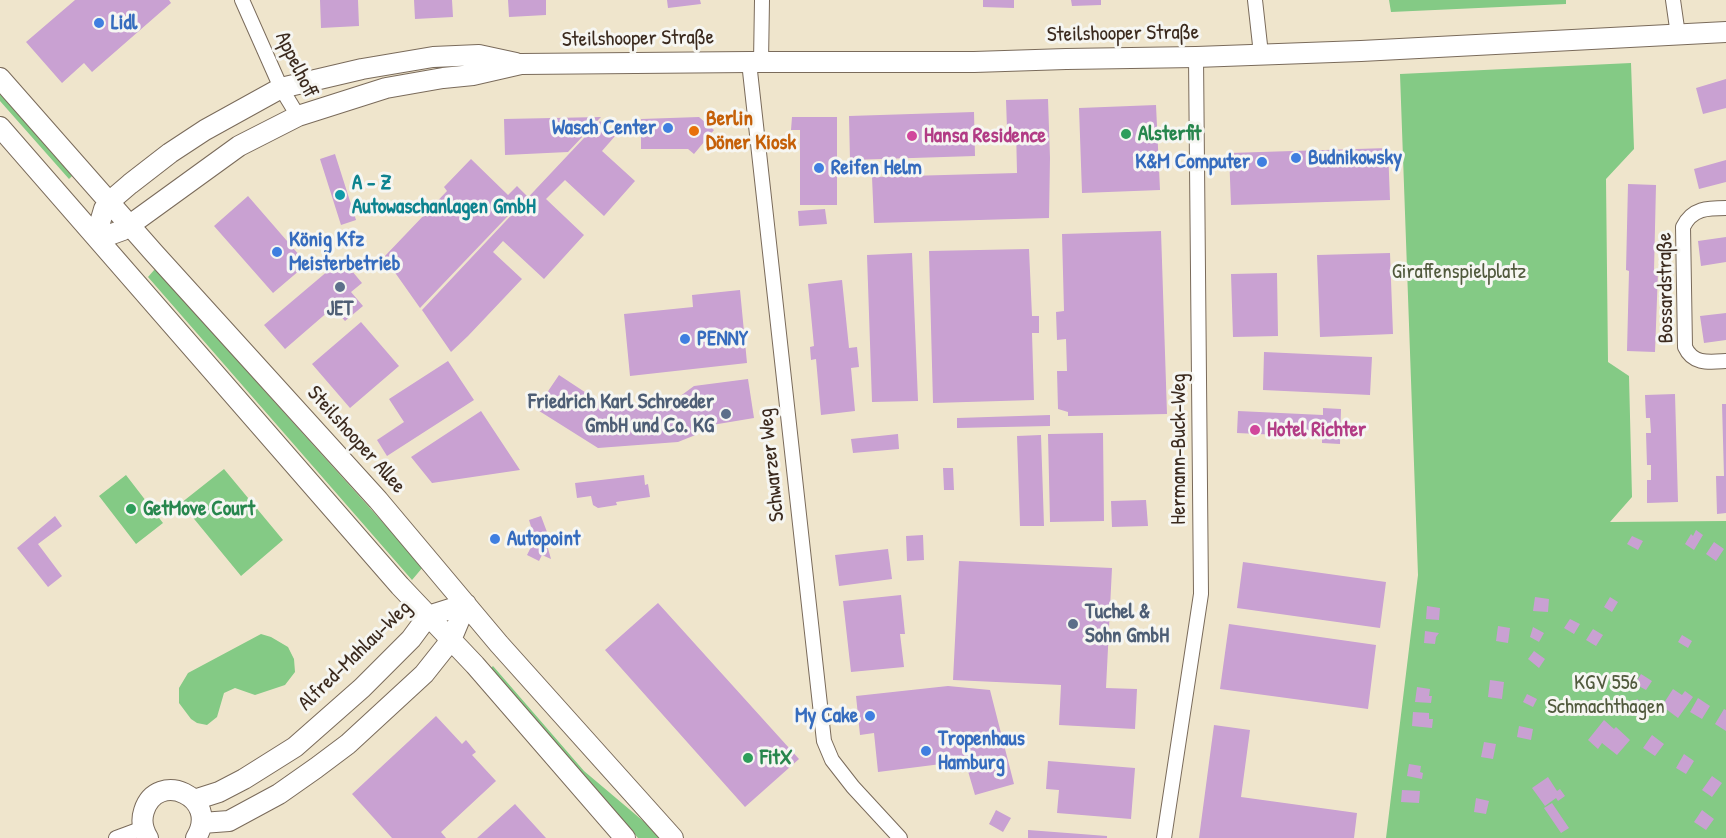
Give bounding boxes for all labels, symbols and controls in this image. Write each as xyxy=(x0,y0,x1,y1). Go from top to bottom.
place label: Lidl xyxy=(111,10,137,36)
marker: Lidl xyxy=(92,16,106,30)
street label: Steilshooper Straße xyxy=(1047,20,1199,48)
street label: Steilshooper Straße xyxy=(562,25,714,53)
street label: Appelhoff xyxy=(269,28,323,102)
place label: Berlin Döner Kiosk xyxy=(706,106,796,156)
place label: Wasch Center xyxy=(552,115,656,141)
marker: Wasch Center xyxy=(661,121,675,135)
place label: Alsterfit xyxy=(1138,121,1201,147)
place label: Hansa Residence xyxy=(924,123,1046,149)
marker: Berlin Döner Kiosk xyxy=(687,124,701,138)
marker: Alsterfit xyxy=(1119,127,1133,141)
marker: Hansa Residence xyxy=(905,129,919,143)
place label: Budnikowsky xyxy=(1308,145,1402,171)
place label: K&M Computer xyxy=(1135,149,1250,175)
marker: Budnikowsky xyxy=(1289,151,1303,165)
place label: Reifen Helm xyxy=(831,155,922,181)
marker: K&M Computer xyxy=(1255,155,1269,169)
marker: Reifen Helm xyxy=(812,161,826,175)
place label: A - Z Autowaschanlagen GmbH xyxy=(352,170,536,220)
marker: A - Z Autowaschanlagen GmbH xyxy=(333,188,347,202)
place label: König Kfz Meisterbetrieb xyxy=(289,227,400,277)
street label: Bossardstraße xyxy=(1652,232,1680,344)
marker: König Kfz Meisterbetrieb xyxy=(270,245,284,259)
park label: Giraffenspielplatz xyxy=(1392,259,1526,285)
marker: JET xyxy=(333,280,347,294)
place label: JET xyxy=(327,296,353,322)
place label: PENNY xyxy=(697,326,748,352)
marker: PENNY xyxy=(678,332,692,346)
street label: Hermann-Buck-Weg xyxy=(1166,373,1192,525)
street label: Steilshooper Allee xyxy=(301,381,411,499)
place label: Friedrich Karl Schroeder GmbH und Co. KG xyxy=(528,389,714,439)
marker: Friedrich Karl Schroeder GmbH und Co. KG xyxy=(719,407,733,421)
street label: Schwarzer Weg xyxy=(754,407,790,523)
place label: Hotel Richter xyxy=(1267,417,1366,443)
marker: Hotel Richter xyxy=(1248,423,1262,437)
place label: GetMove Court xyxy=(143,496,255,522)
marker: GetMove Court xyxy=(124,502,138,516)
place label: Autopoint xyxy=(507,526,580,552)
marker: Autopoint xyxy=(488,532,502,546)
street label: Alfred-Mahlau-Weg xyxy=(293,596,417,716)
place label: Tuchel & Sohn GmbH xyxy=(1085,599,1169,649)
marker: Tuchel & Sohn GmbH xyxy=(1066,617,1080,631)
park label: KGV 556 Schmachthagen xyxy=(1547,670,1665,720)
place label: My Cake xyxy=(795,703,858,729)
marker: My Cake xyxy=(863,709,877,723)
place label: Tropenhaus Hamburg xyxy=(938,726,1025,776)
marker: Tropenhaus Hamburg xyxy=(919,744,933,758)
place label: FitX xyxy=(760,745,792,771)
marker: FitX xyxy=(741,751,755,765)

